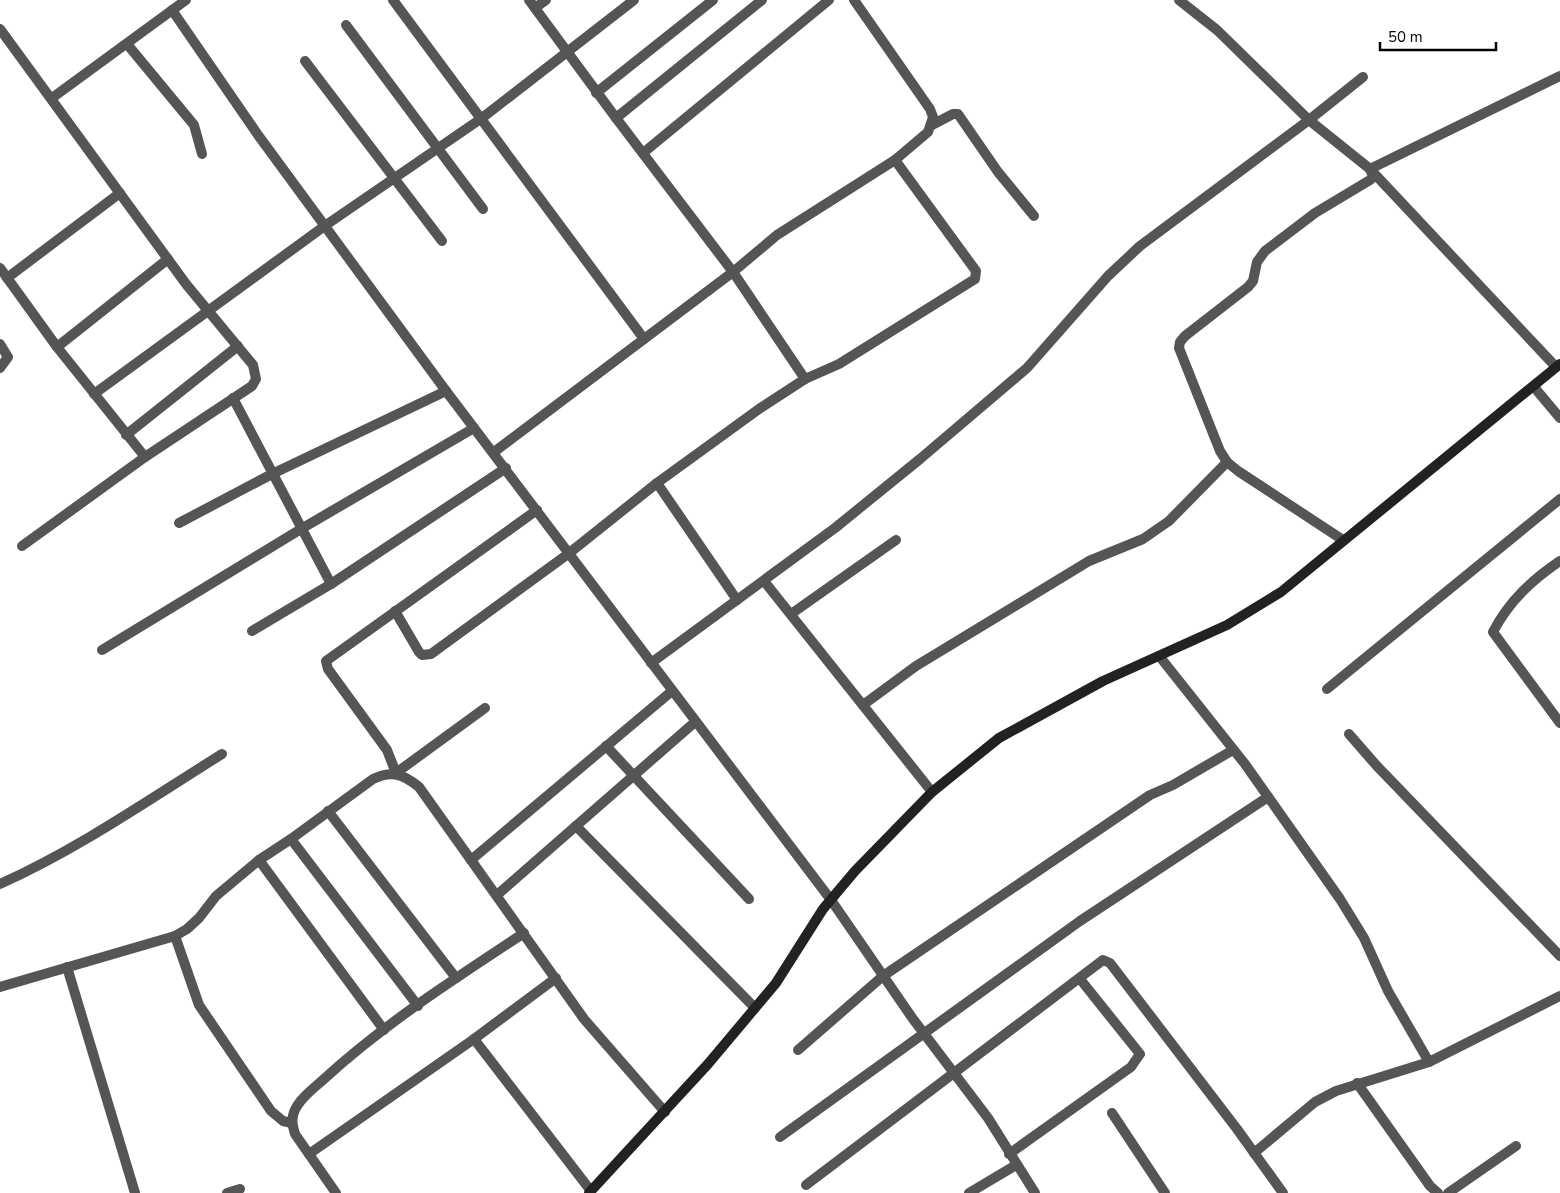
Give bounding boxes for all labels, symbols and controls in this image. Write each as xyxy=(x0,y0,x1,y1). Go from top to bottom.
scale bar xyxy=(1380,20,1496,52)
text: 50 m xyxy=(1388,27,1423,47)

